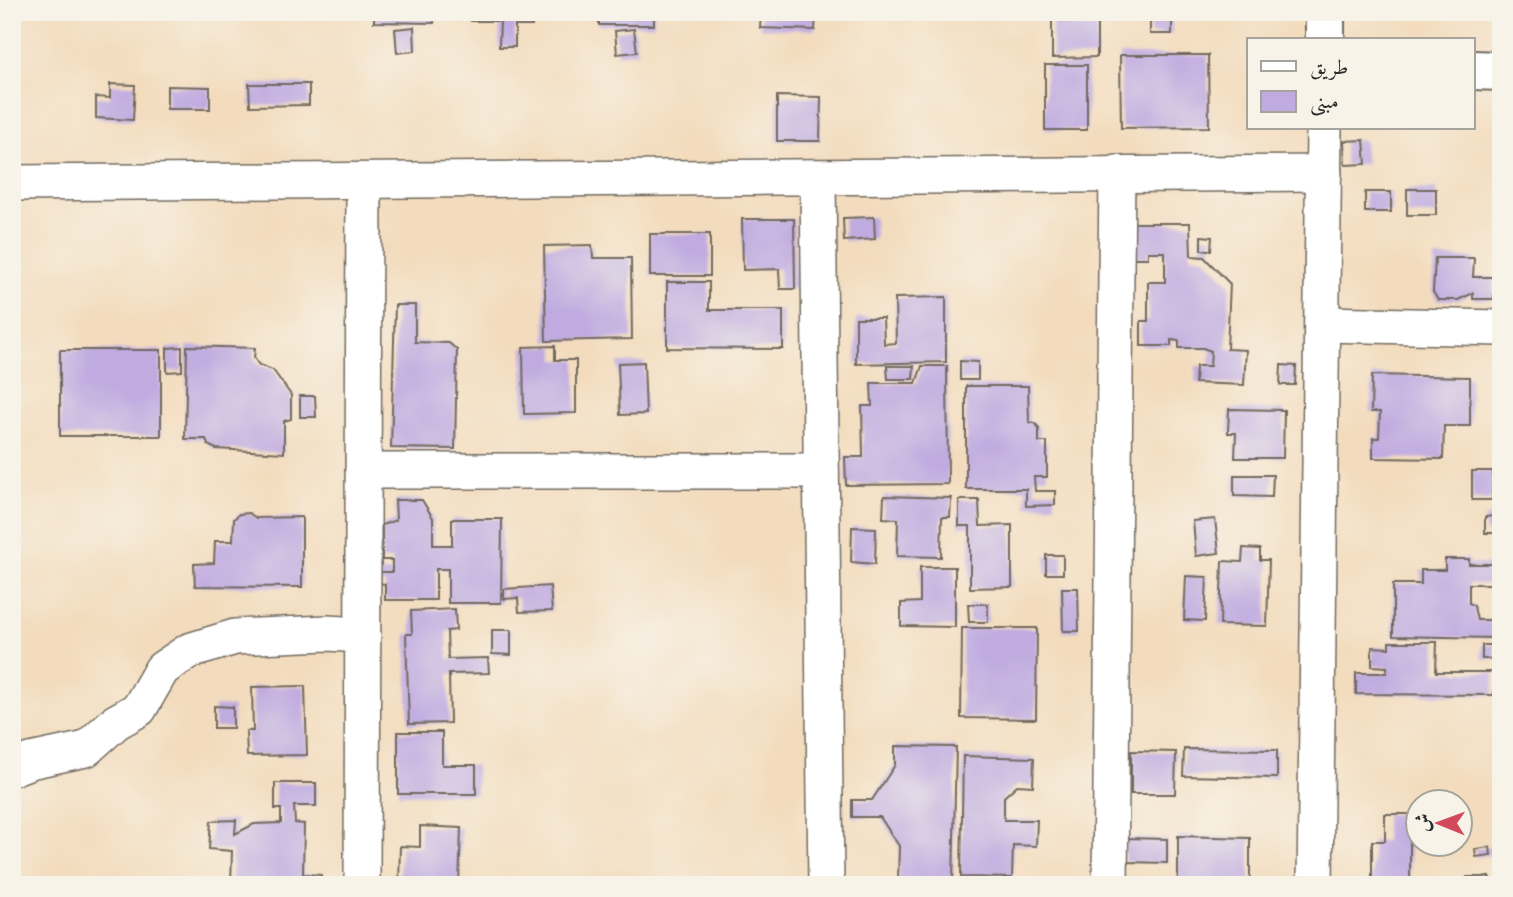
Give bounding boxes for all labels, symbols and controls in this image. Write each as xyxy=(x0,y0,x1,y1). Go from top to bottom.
legend xyxy=(1247,38,1474,130)
text: طريق xyxy=(1310,53,1348,81)
text: مبنى xyxy=(1310,87,1339,116)
north arrow xyxy=(1404,788,1474,858)
text: ش xyxy=(1410,813,1436,832)

